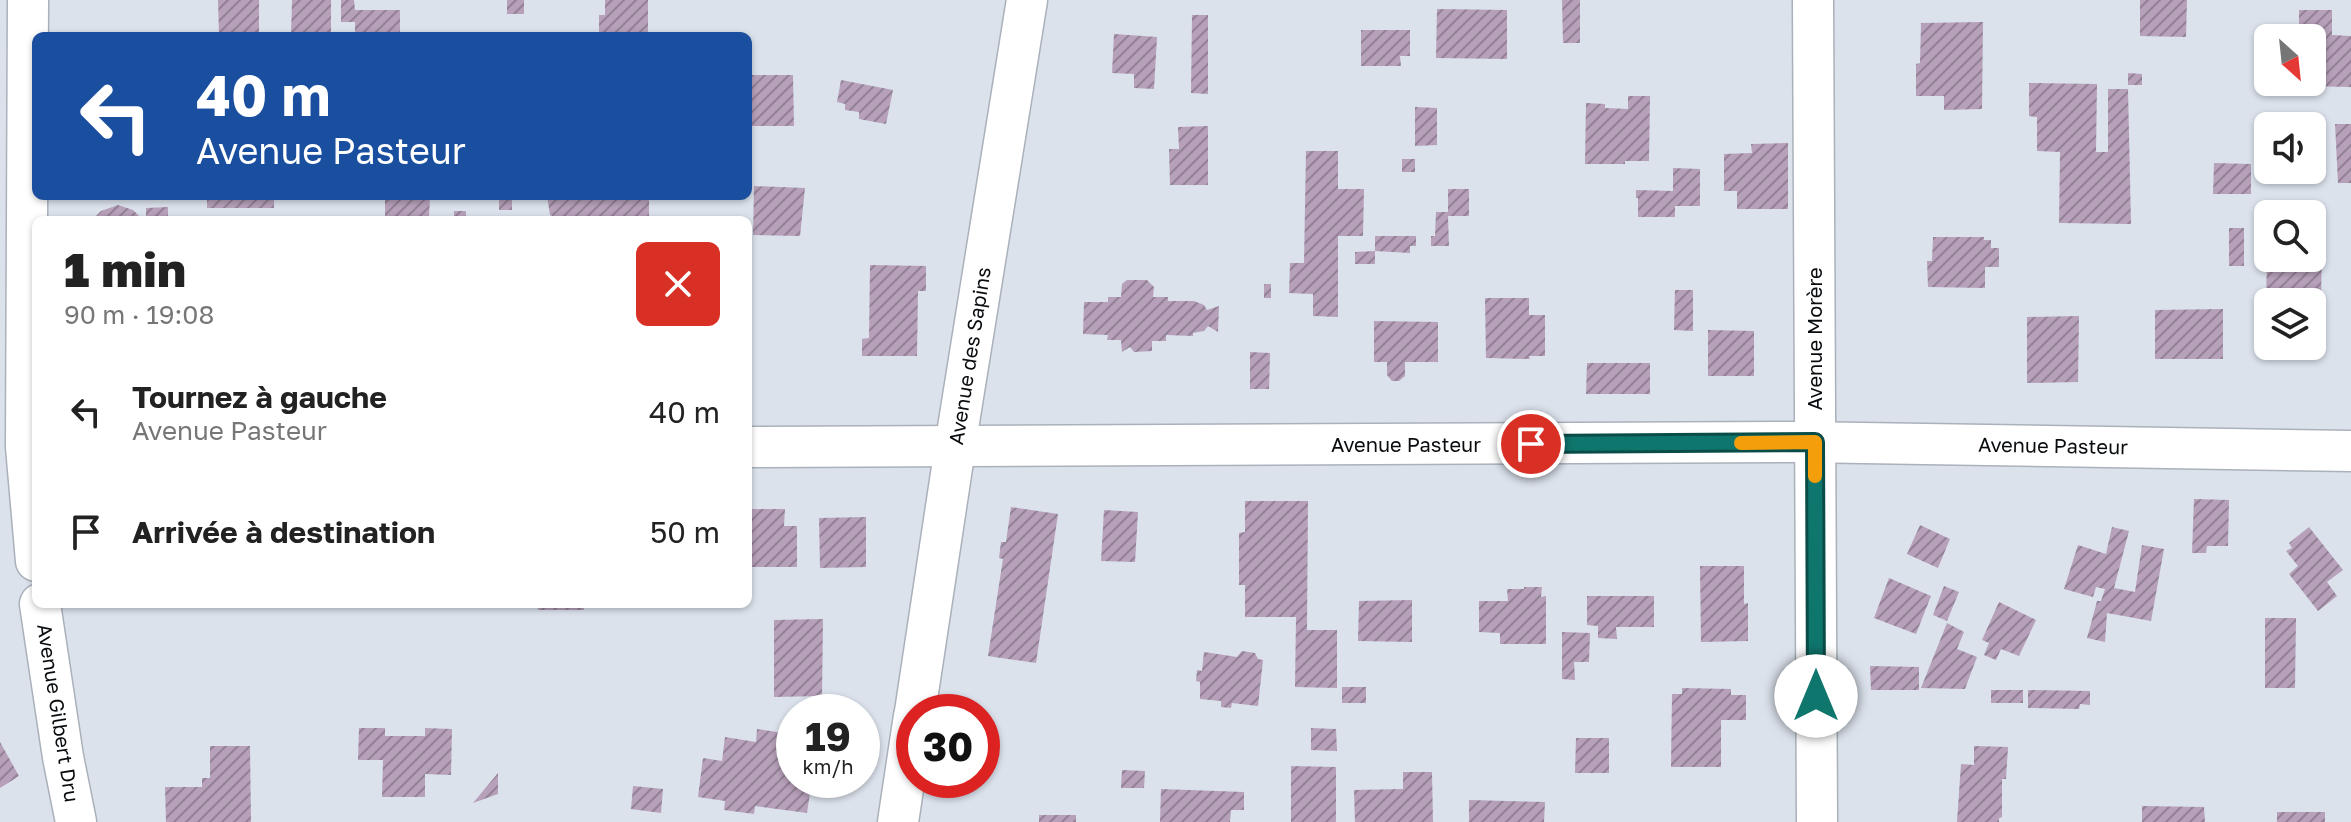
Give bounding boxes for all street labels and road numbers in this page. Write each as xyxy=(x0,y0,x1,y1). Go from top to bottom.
street label: Avenue des Sapins xyxy=(943,265,995,446)
street label: Avenue Morère xyxy=(1802,267,1826,411)
street label: Avenue Pasteur xyxy=(1331,432,1481,456)
street label: Avenue Pasteur xyxy=(1978,432,2128,458)
street label: Avenue Gilbert Dru xyxy=(33,622,85,804)

